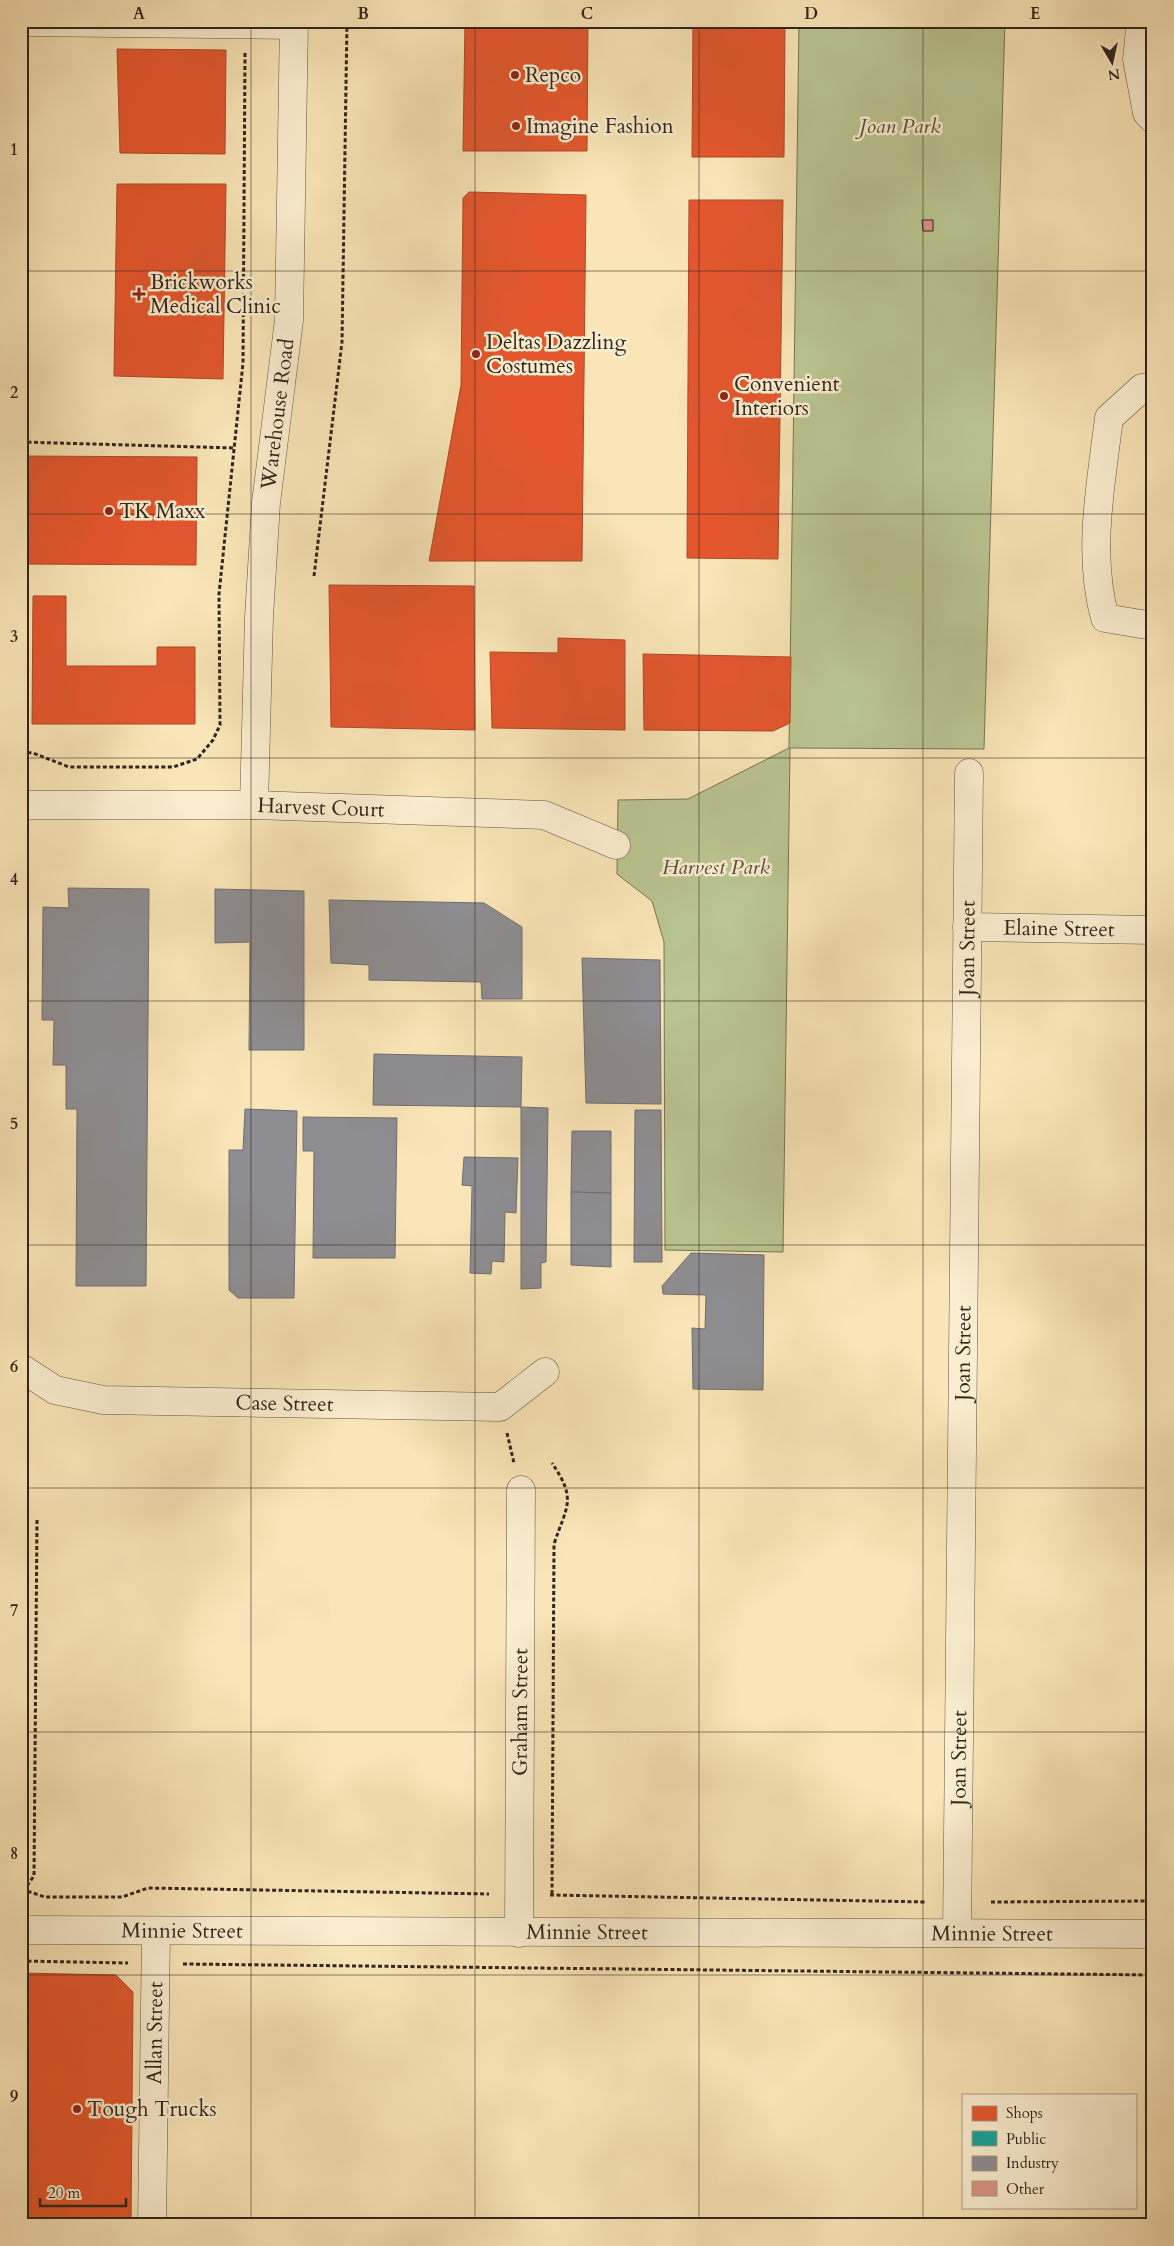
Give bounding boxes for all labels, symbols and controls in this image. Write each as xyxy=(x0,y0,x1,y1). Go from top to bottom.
text: A xyxy=(133,3,145,25)
text: B xyxy=(357,3,369,25)
text: C xyxy=(581,3,593,25)
text: D xyxy=(804,3,818,25)
text: E xyxy=(1030,3,1040,25)
north arrow xyxy=(1086,38,1136,88)
place label: Repco xyxy=(525,61,581,90)
text: N xyxy=(1106,64,1121,85)
marker: Repco xyxy=(509,69,521,81)
place label: Imagine Fashion xyxy=(526,112,674,141)
park label: Joan Park xyxy=(854,112,941,141)
marker: Imagine Fashion xyxy=(510,120,522,132)
text: 1 xyxy=(10,139,18,161)
place label: Brickworks Medical Clinic xyxy=(150,268,281,321)
marker: Brickworks Medical Clinic xyxy=(132,287,146,301)
place label: Deltas Dazzling Costumes xyxy=(486,328,626,381)
street label: Warehouse Road xyxy=(253,337,301,492)
marker: Deltas Dazzling Costumes xyxy=(470,348,482,360)
place label: Convenient Interiors xyxy=(734,370,840,423)
text: 2 xyxy=(10,382,18,404)
marker: Convenient Interiors xyxy=(718,390,730,402)
place label: TK Maxx xyxy=(119,497,206,526)
marker: TK Maxx xyxy=(103,505,115,517)
text: 3 xyxy=(10,626,18,648)
street label: Harvest Court xyxy=(257,791,385,824)
park label: Harvest Park xyxy=(662,853,771,882)
text: 4 xyxy=(10,869,18,891)
street label: Joan Street xyxy=(952,900,982,999)
street label: Elaine Street xyxy=(1003,913,1115,944)
text: 5 xyxy=(10,1113,18,1135)
street label: Joan Street xyxy=(948,1305,978,1404)
text: 6 xyxy=(10,1356,18,1378)
street label: Case Street xyxy=(235,1388,334,1419)
text: 7 xyxy=(10,1600,18,1622)
street label: Graham Street xyxy=(505,1648,535,1776)
street label: Joan Street xyxy=(944,1710,974,1809)
text: 8 xyxy=(10,1843,18,1865)
street label: Minnie Street xyxy=(121,1916,243,1945)
street label: Minnie Street xyxy=(526,1917,648,1947)
street label: Minnie Street xyxy=(931,1919,1053,1948)
street label: Allan Street xyxy=(139,1981,170,2085)
text: 9 xyxy=(10,2086,18,2108)
legend xyxy=(962,2094,1136,2208)
place label: Tough Trucks xyxy=(87,2095,217,2124)
marker: Tough Trucks xyxy=(71,2103,83,2115)
text: Shops xyxy=(1006,2103,1043,2123)
text: Public xyxy=(1006,2129,1046,2149)
text: Industry xyxy=(1006,2153,1059,2173)
scale bar xyxy=(40,2176,126,2208)
text: Other xyxy=(1006,2179,1045,2199)
text: 20 m xyxy=(48,2183,80,2203)

